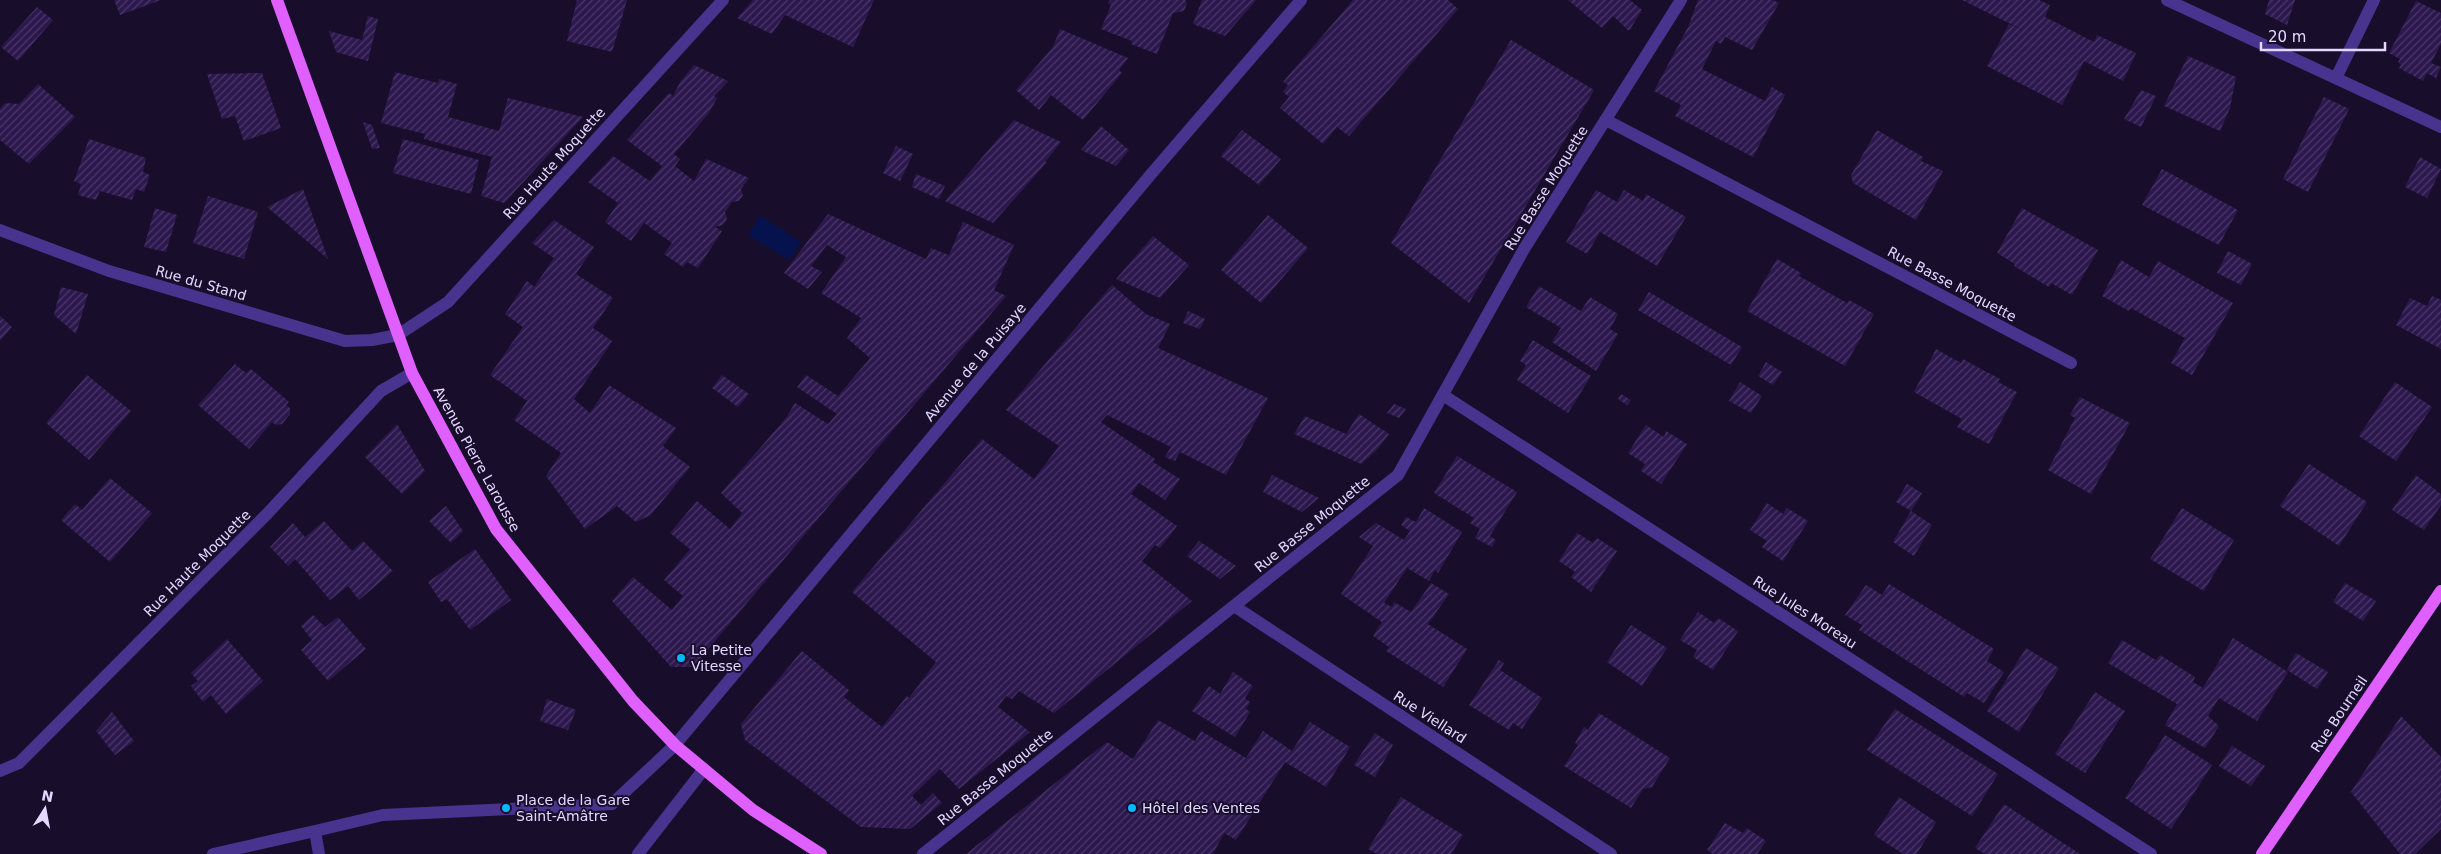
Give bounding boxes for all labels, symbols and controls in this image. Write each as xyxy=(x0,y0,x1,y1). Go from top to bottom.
scale bar xyxy=(2261,20,2385,52)
text: 20 m xyxy=(2268,28,2306,46)
street label: Rue Haute Moquette xyxy=(500,104,608,222)
street label: Rue Basse Moquette xyxy=(1501,123,1591,253)
street label: Rue Basse Moquette xyxy=(1885,243,2019,325)
street label: Rue du Stand xyxy=(154,262,248,304)
street label: Avenue de la Puisaye xyxy=(921,300,1029,424)
street label: Avenue Pierre Larousse xyxy=(430,384,524,534)
street label: Rue Basse Moquette xyxy=(1251,473,1373,575)
street label: Rue Haute Moquette xyxy=(140,506,254,620)
street label: Rue Jules Moreau xyxy=(1750,572,1860,652)
place label: La Petite Vitesse xyxy=(691,642,752,674)
marker: La Petite Vitesse xyxy=(675,652,687,664)
street label: Rue Bourneil xyxy=(2308,673,2370,755)
street label: Rue Viellard xyxy=(1391,688,1469,746)
street label: Rue Basse Moquette xyxy=(934,726,1056,828)
north arrow xyxy=(20,784,70,834)
text: N xyxy=(40,787,55,805)
place label: Place de la Gare Saint-Amâtre xyxy=(516,792,630,824)
place label: Hôtel des Ventes xyxy=(1142,800,1260,816)
marker: Place de la Gare Saint-Amâtre xyxy=(500,802,512,814)
marker: Hôtel des Ventes xyxy=(1126,802,1138,814)

